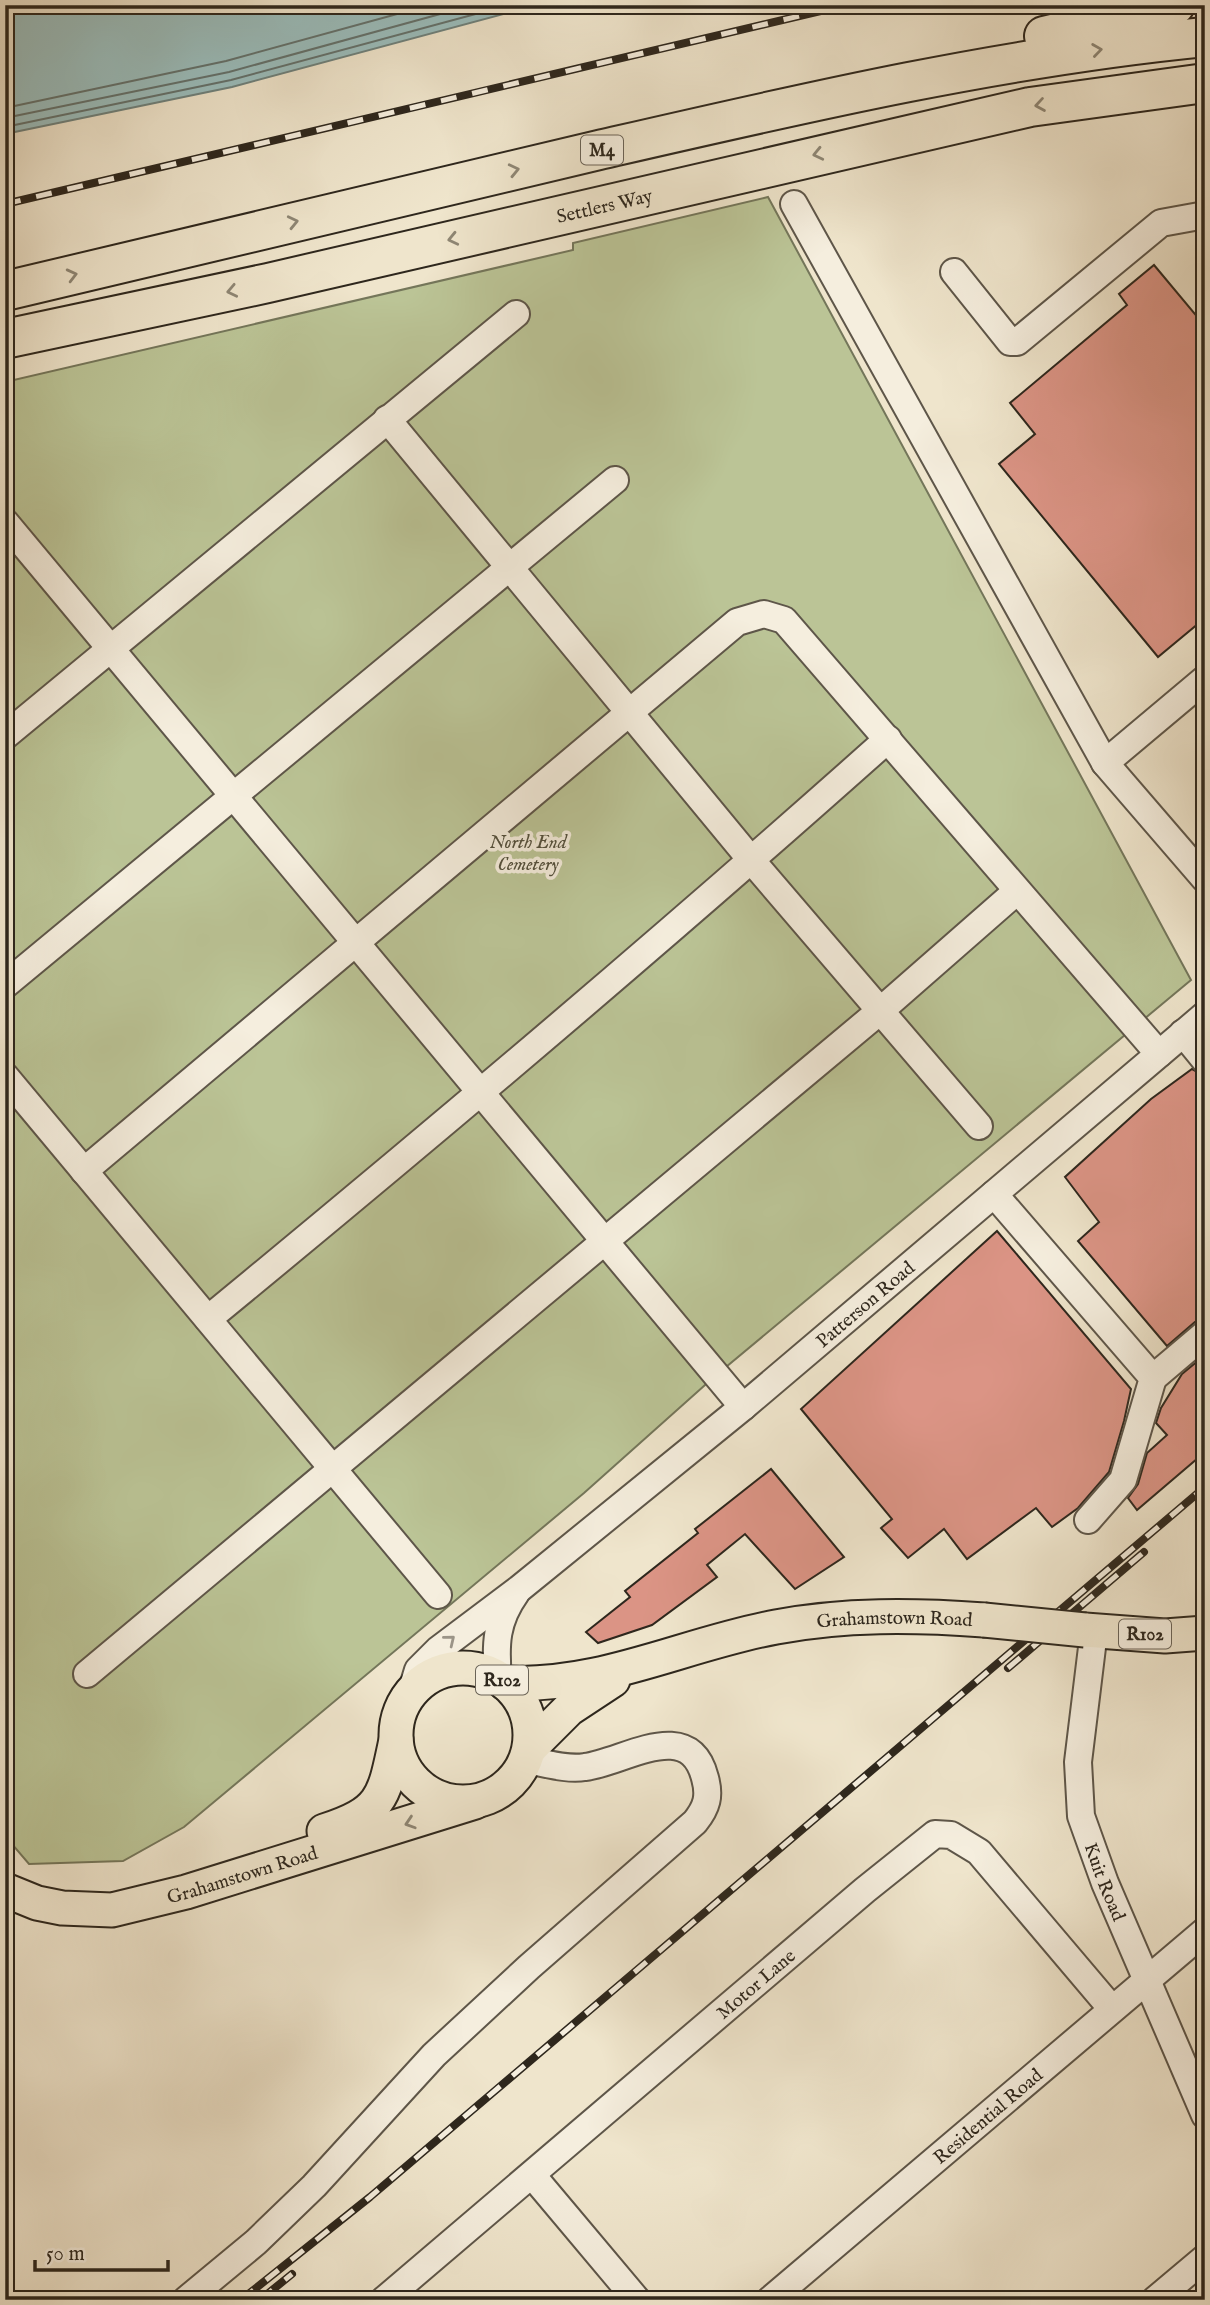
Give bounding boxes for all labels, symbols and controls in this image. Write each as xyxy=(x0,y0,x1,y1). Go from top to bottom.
one-way arrow xyxy=(1091,43,1103,58)
one-way arrow xyxy=(1034,97,1046,112)
road number: M4 xyxy=(581,135,623,164)
one-way arrow xyxy=(812,145,824,160)
one-way arrow xyxy=(508,164,520,179)
street label: Settlers Way xyxy=(554,184,656,230)
one-way arrow xyxy=(287,216,299,230)
one-way arrow xyxy=(447,231,459,245)
one-way arrow xyxy=(65,269,77,284)
one-way arrow xyxy=(226,282,238,297)
park label: North End Cemetery xyxy=(489,831,568,877)
street label: Patterson Road xyxy=(812,1256,921,1354)
street label: Grahamstown Road xyxy=(815,1607,974,1635)
road number: R102 xyxy=(1119,1619,1171,1648)
one-way arrow xyxy=(442,1636,455,1648)
road number: R102 xyxy=(476,1666,528,1694)
one-way arrow xyxy=(404,1815,416,1830)
street label: Kuit Road xyxy=(1078,1840,1130,1926)
street label: Grahamstown Road xyxy=(165,1841,322,1910)
street label: Motor Lane xyxy=(712,1944,801,2025)
street label: Residential Road xyxy=(929,2063,1049,2170)
scale bar xyxy=(35,2228,168,2272)
text: 50 m xyxy=(46,2241,85,2268)

